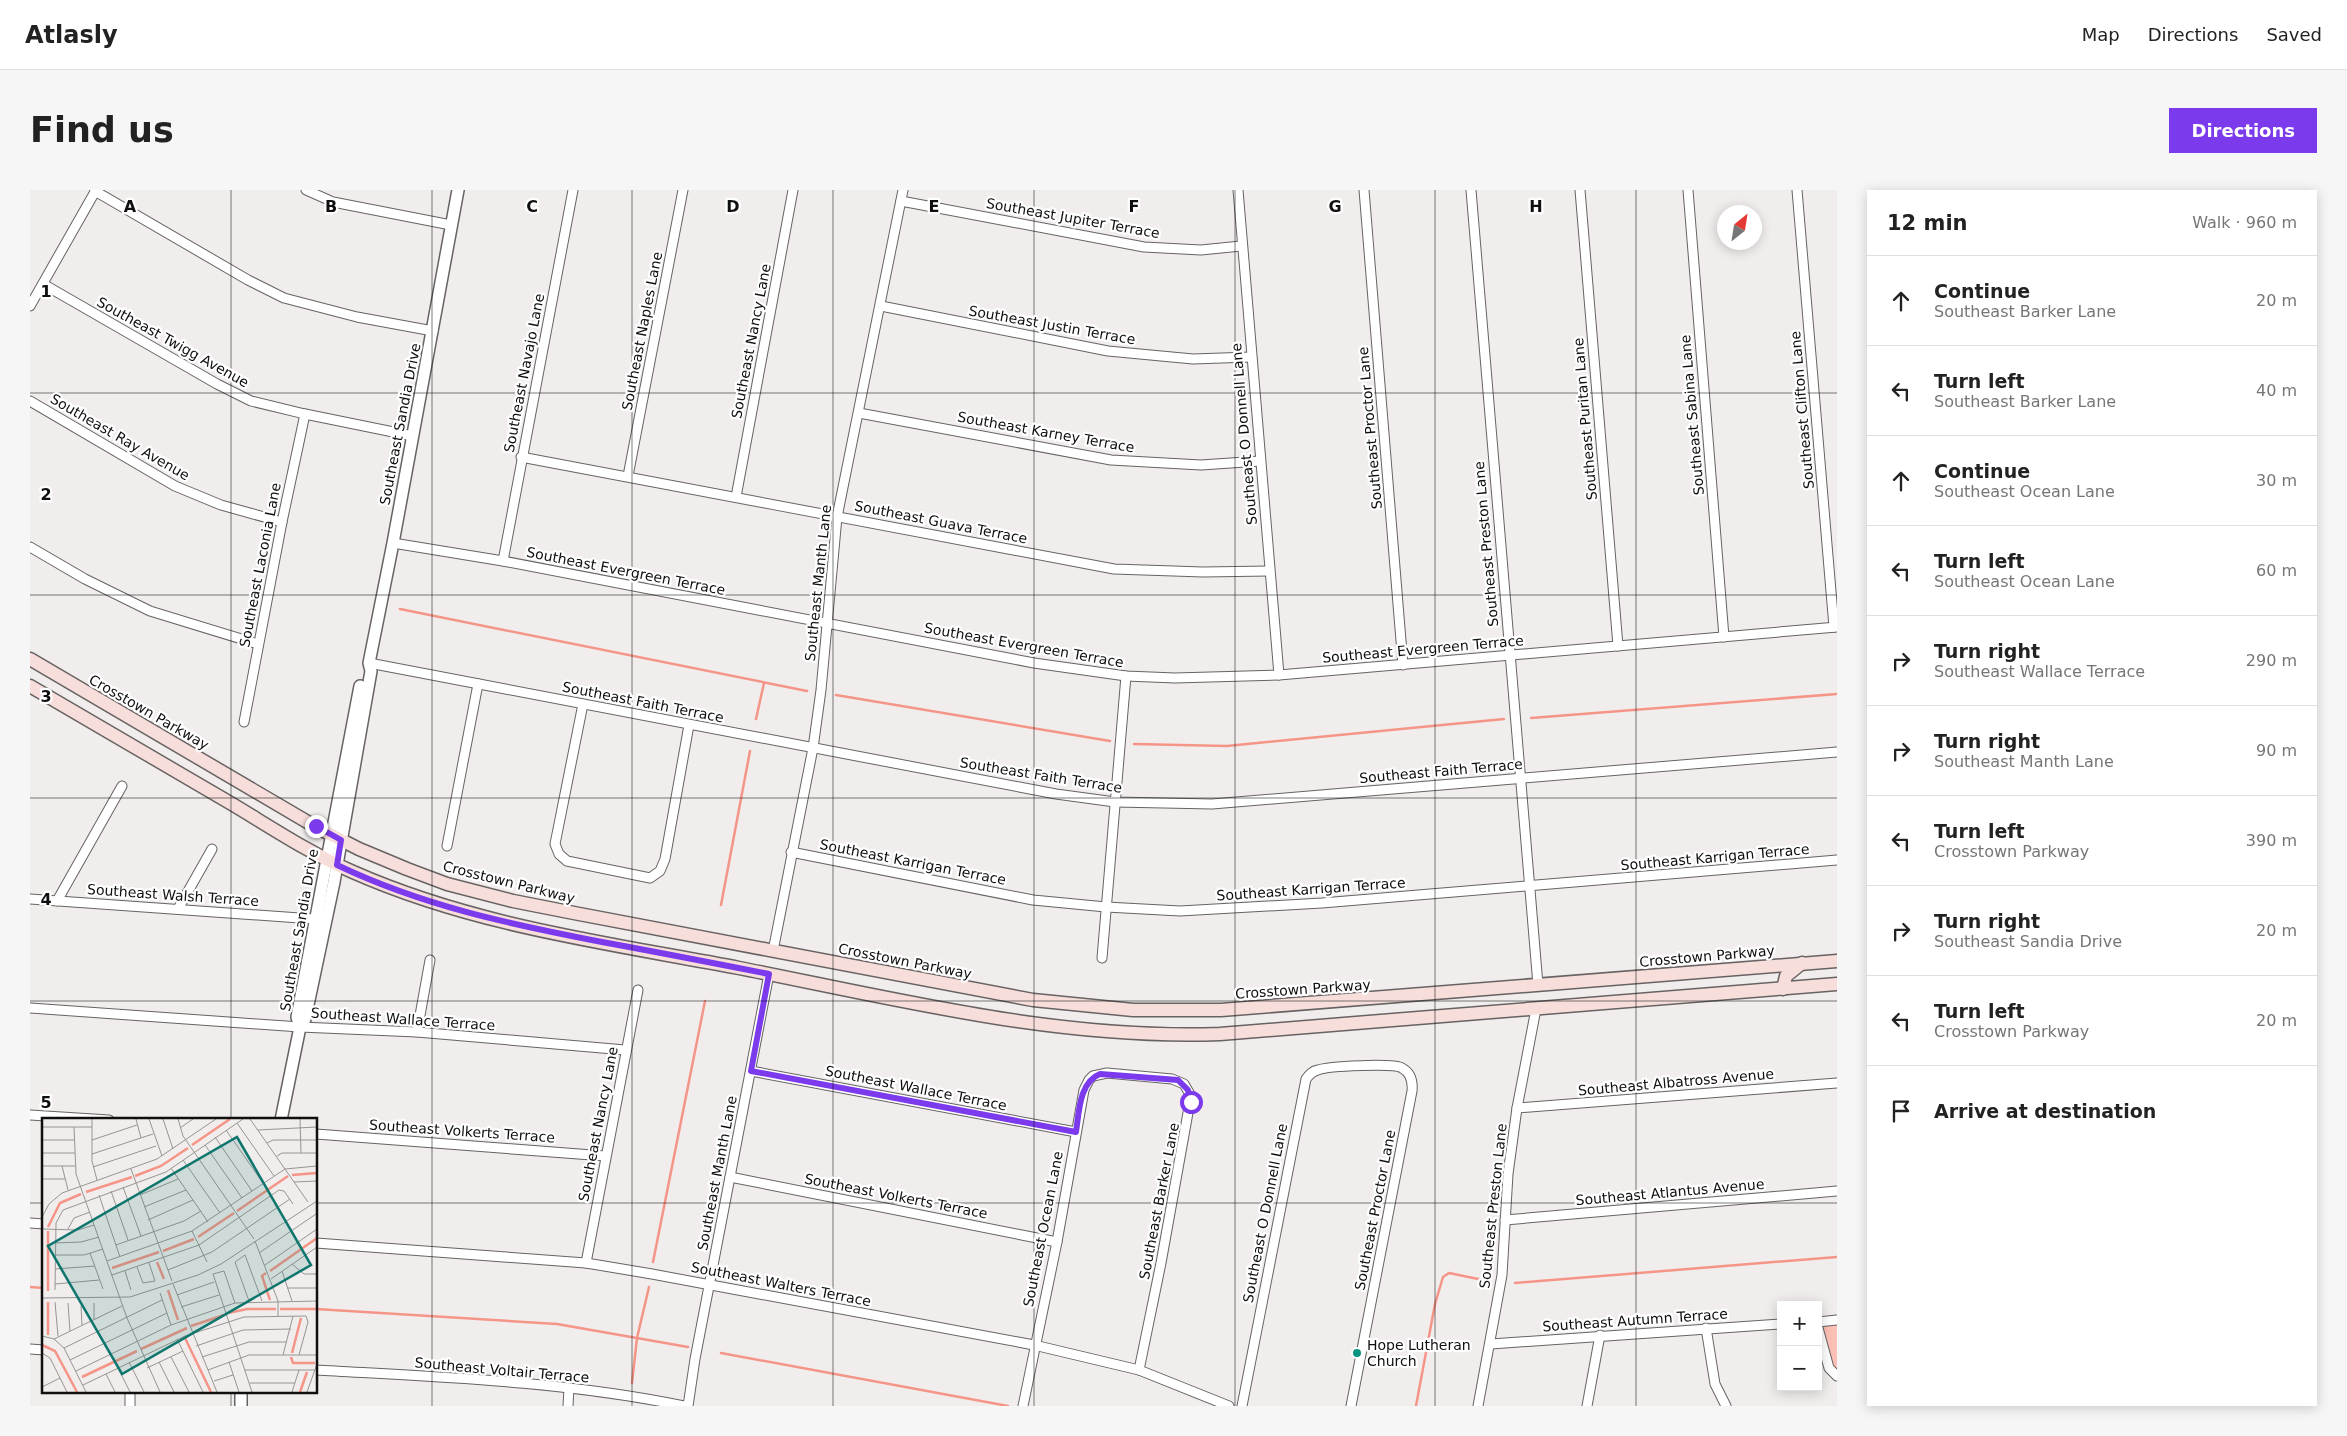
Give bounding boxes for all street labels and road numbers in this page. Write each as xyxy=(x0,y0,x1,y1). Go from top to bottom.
street label: Southeast Jupiter Terrace xyxy=(985,195,1161,241)
street label: Southeast Naples Lane xyxy=(619,250,665,412)
street label: Southeast Nancy Lane xyxy=(728,262,774,420)
street label: Southeast Navajo Lane xyxy=(501,292,547,454)
street label: Southeast Twigg Avenue xyxy=(94,294,252,390)
street label: Southeast Justin Terrace xyxy=(967,302,1137,348)
street label: Southeast Clifton Lane xyxy=(1787,330,1817,490)
street label: Southeast Sabina Lane xyxy=(1677,334,1707,496)
street label: Southeast Puritan Lane xyxy=(1570,337,1600,501)
street label: Southeast Sandia Drive xyxy=(376,342,424,506)
street label: Southeast O Donnell Lane xyxy=(1228,342,1260,526)
street label: Southeast Proctor Lane xyxy=(1355,346,1385,510)
street label: Southeast Ray Avenue xyxy=(48,391,192,483)
street label: Southeast Karney Terrace xyxy=(956,409,1136,455)
street label: Southeast Preston Lane xyxy=(1471,461,1501,627)
street label: Southeast Laconia Lane xyxy=(236,481,284,649)
street label: Southeast Guava Terrace xyxy=(853,497,1029,547)
street label: Southeast Manth Lane xyxy=(802,504,834,662)
street label: Southeast Evergreen Terrace xyxy=(525,544,727,598)
street label: Southeast Evergreen Terrace xyxy=(923,620,1125,670)
street label: Southeast Evergreen Terrace xyxy=(1322,632,1524,666)
street label: Crosstown Parkway xyxy=(86,671,212,753)
street label: Southeast Faith Terrace xyxy=(561,678,725,726)
street label: Southeast Faith Terrace xyxy=(959,754,1123,796)
street label: Southeast Faith Terrace xyxy=(1359,756,1523,786)
street label: Southeast Karrigan Terrace xyxy=(818,836,1008,888)
street label: Southeast Karrigan Terrace xyxy=(1620,841,1810,873)
street label: Southeast Sandia Drive xyxy=(277,848,321,1012)
street label: Crosstown Parkway xyxy=(441,858,577,906)
street label: Southeast Karrigan Terrace xyxy=(1216,874,1406,904)
street label: Southeast Walsh Terrace xyxy=(87,881,259,909)
street label: Crosstown Parkway xyxy=(837,940,973,982)
street label: Crosstown Parkway xyxy=(1639,942,1775,970)
street label: Crosstown Parkway xyxy=(1235,976,1371,1002)
street label: Southeast Wallace Terrace xyxy=(310,1005,496,1033)
street label: Southeast Nancy Lane xyxy=(575,1045,621,1203)
street label: Southeast Wallace Terrace xyxy=(824,1063,1008,1113)
street label: Southeast Albatross Avenue xyxy=(1577,1065,1775,1099)
street label: Southeast Manth Lane xyxy=(694,1094,740,1252)
street label: Southeast Volkerts Terrace xyxy=(369,1117,555,1145)
street label: Southeast Barker Lane xyxy=(1136,1121,1182,1281)
street label: Southeast O Donnell Lane xyxy=(1240,1122,1290,1304)
street label: Southeast Preston Lane xyxy=(1476,1123,1510,1289)
street label: Southeast Proctor Lane xyxy=(1352,1128,1398,1292)
street label: Southeast Ocean Lane xyxy=(1020,1150,1066,1308)
street label: Southeast Volkerts Terrace xyxy=(803,1170,989,1222)
street label: Southeast Atlantus Avenue xyxy=(1575,1176,1765,1208)
street label: Southeast Walters Terrace xyxy=(690,1259,872,1309)
street label: Southeast Autumn Terrace xyxy=(1542,1306,1728,1334)
street label: Southeast Voltair Terrace xyxy=(414,1354,590,1386)

